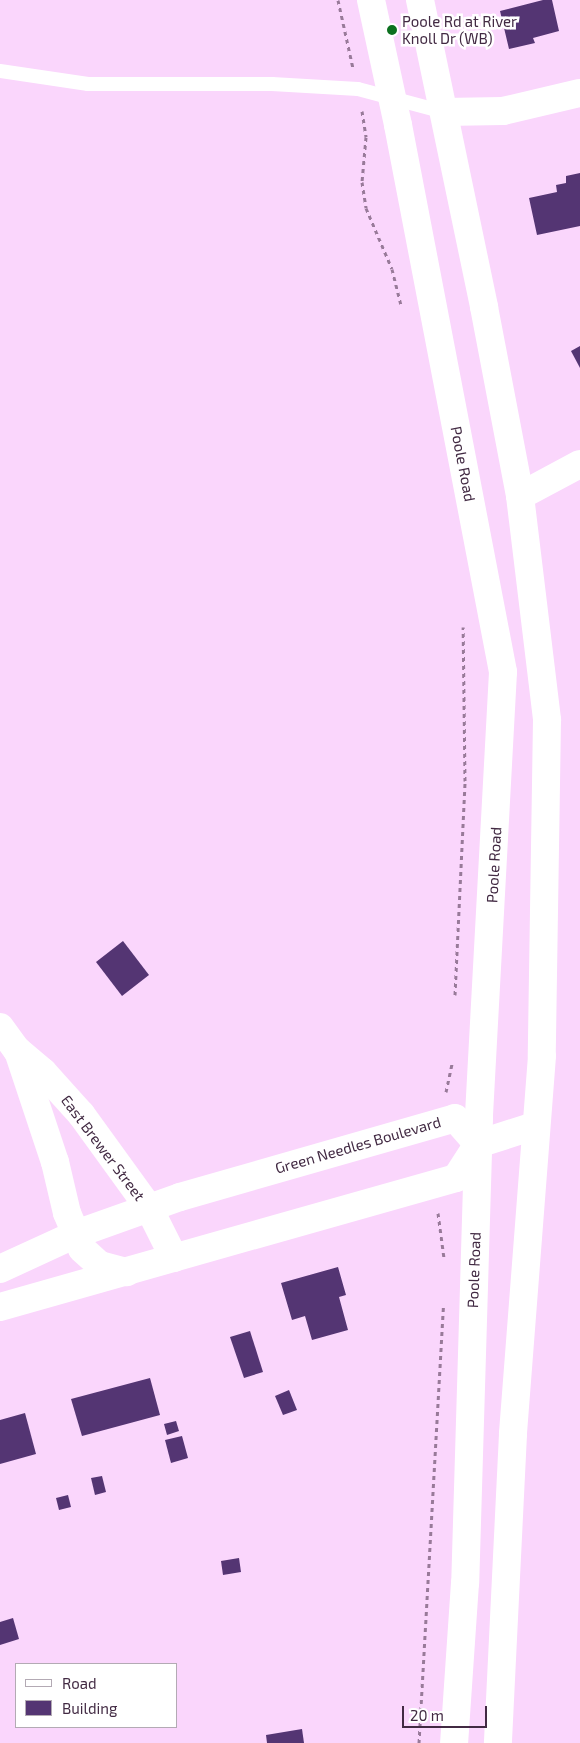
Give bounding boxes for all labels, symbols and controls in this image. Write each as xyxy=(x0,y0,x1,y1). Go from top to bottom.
place label: Poole Rd at River Knoll Dr (WB) xyxy=(402,12,517,47)
marker: Poole Rd at River Knoll Dr (WB) xyxy=(386,24,398,36)
street label: Poole Road xyxy=(447,425,479,503)
street label: Poole Road xyxy=(483,826,505,904)
street label: East Brewer Street xyxy=(57,1092,149,1204)
street label: Green Needles Boulevard xyxy=(273,1113,443,1177)
street label: Poole Road xyxy=(464,1232,484,1308)
legend xyxy=(15,1663,178,1728)
text: Road xyxy=(62,1674,97,1692)
scale bar xyxy=(405,1696,490,1728)
text: Building xyxy=(62,1699,117,1717)
text: 20 m xyxy=(410,1706,444,1724)

